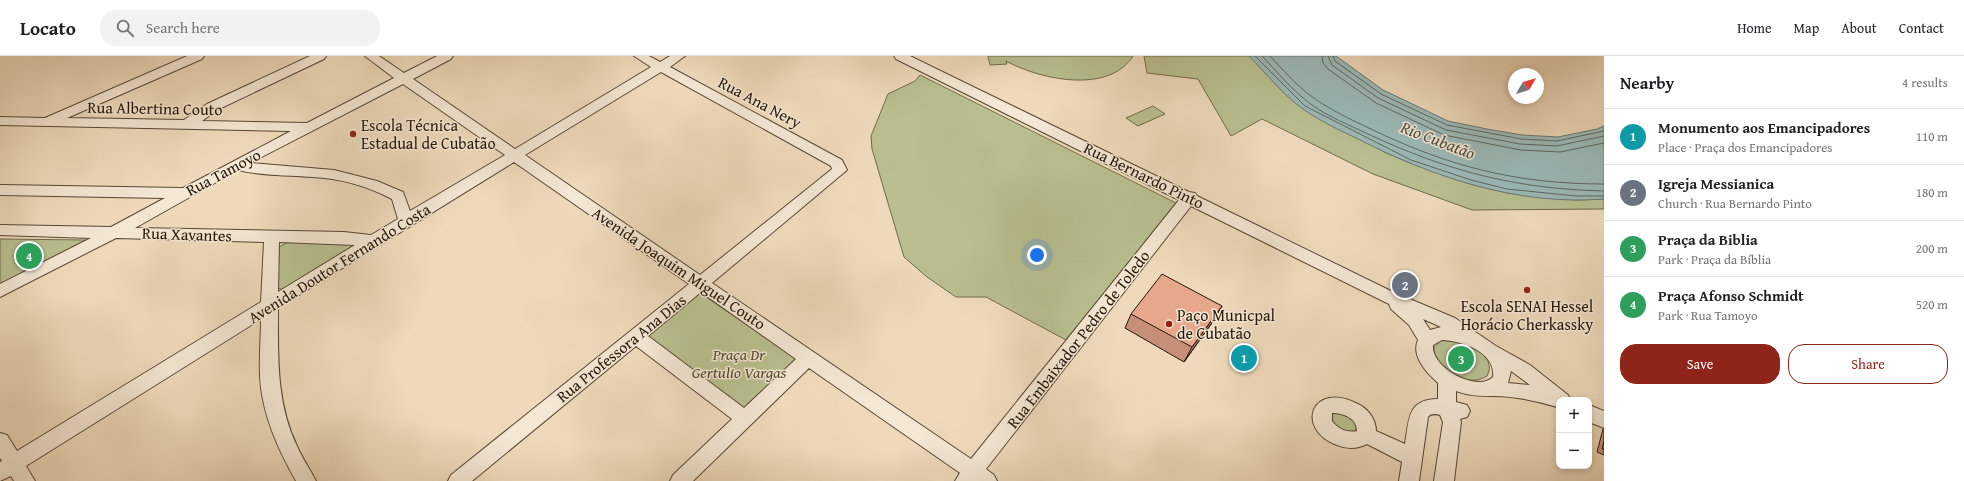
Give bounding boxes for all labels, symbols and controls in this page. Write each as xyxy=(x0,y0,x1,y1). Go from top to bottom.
search box xyxy=(100,10,380,46)
text: Locato xyxy=(20,14,76,42)
icon: search xyxy=(114,17,136,39)
text: Search here xyxy=(146,17,220,38)
text: Home xyxy=(1737,18,1772,38)
text: Map xyxy=(1794,18,1819,38)
text: About xyxy=(1841,18,1877,38)
text: Contact xyxy=(1899,18,1944,38)
north arrow xyxy=(1508,68,1544,104)
street label: Rua Ana Nery xyxy=(714,70,806,134)
text: Nearby xyxy=(1620,70,1674,95)
text: 4 results xyxy=(1902,73,1948,92)
street label: Rua Albertina Couto xyxy=(87,95,223,121)
place label: Escola Técnica Estadual de Cubatão xyxy=(361,113,496,155)
water label: Rio Cubatão xyxy=(1396,114,1479,165)
text: Monumento aos Emancipadores xyxy=(1658,117,1870,138)
text: 1 xyxy=(1630,127,1636,146)
text: 110 m xyxy=(1916,127,1948,146)
marker: Escola Técnica Estadual de Cubatão xyxy=(348,129,358,139)
street label: Rua Bernardo Pinto xyxy=(1080,135,1208,215)
text: Place · Praça dos Emancipadores xyxy=(1658,138,1832,157)
street label: Rua Tamoyo xyxy=(181,142,265,202)
text: Igreja Messianica xyxy=(1658,173,1774,194)
text: 2 xyxy=(1630,183,1636,202)
text: 180 m xyxy=(1916,183,1948,202)
text: Church · Rua Bernardo Pinto xyxy=(1658,194,1812,213)
street label: Avenida Doutor Fernando Costa xyxy=(243,197,435,329)
street label: Avenida Joaquim Miguel Couto xyxy=(587,201,771,335)
street label: Rua Xavantes xyxy=(142,220,232,248)
text: Praça da Biblia xyxy=(1658,229,1758,250)
text: 3 xyxy=(1630,239,1636,258)
text: 200 m xyxy=(1916,239,1948,258)
pin: 4 xyxy=(16,241,42,271)
street label: Rua Embaixador Pedro de Toledo xyxy=(1001,245,1155,433)
your location xyxy=(1027,245,1047,265)
text: Park · Praça da Bíblia xyxy=(1658,250,1771,269)
pin: 2 xyxy=(1392,270,1418,300)
marker: Escola SENAI Hessel Horácio Cherkassky xyxy=(1522,285,1532,295)
text: Praça Afonso Schmidt xyxy=(1658,285,1804,306)
street label: Rua Professora Ana Dias xyxy=(551,288,691,408)
place label: Escola SENAI Hessel Horácio Cherkassky xyxy=(1461,294,1594,336)
text: 4 xyxy=(1630,295,1636,314)
text: 520 m xyxy=(1916,295,1948,314)
place label: Paço Municpal de Cubatão xyxy=(1177,303,1275,345)
text: Park · Rua Tamoyo xyxy=(1658,306,1758,325)
marker: Paço Municpal de Cubatão xyxy=(1164,319,1174,329)
park label: Praça Dr Gertulio Vargas xyxy=(692,342,787,384)
pin: 1 xyxy=(1231,343,1257,373)
pin: 3 xyxy=(1448,344,1474,374)
button: Save xyxy=(1620,344,1780,384)
button: Share xyxy=(1788,344,1948,384)
map controls xyxy=(1556,397,1592,469)
button: + xyxy=(1556,397,1592,433)
button: − xyxy=(1556,433,1592,469)

